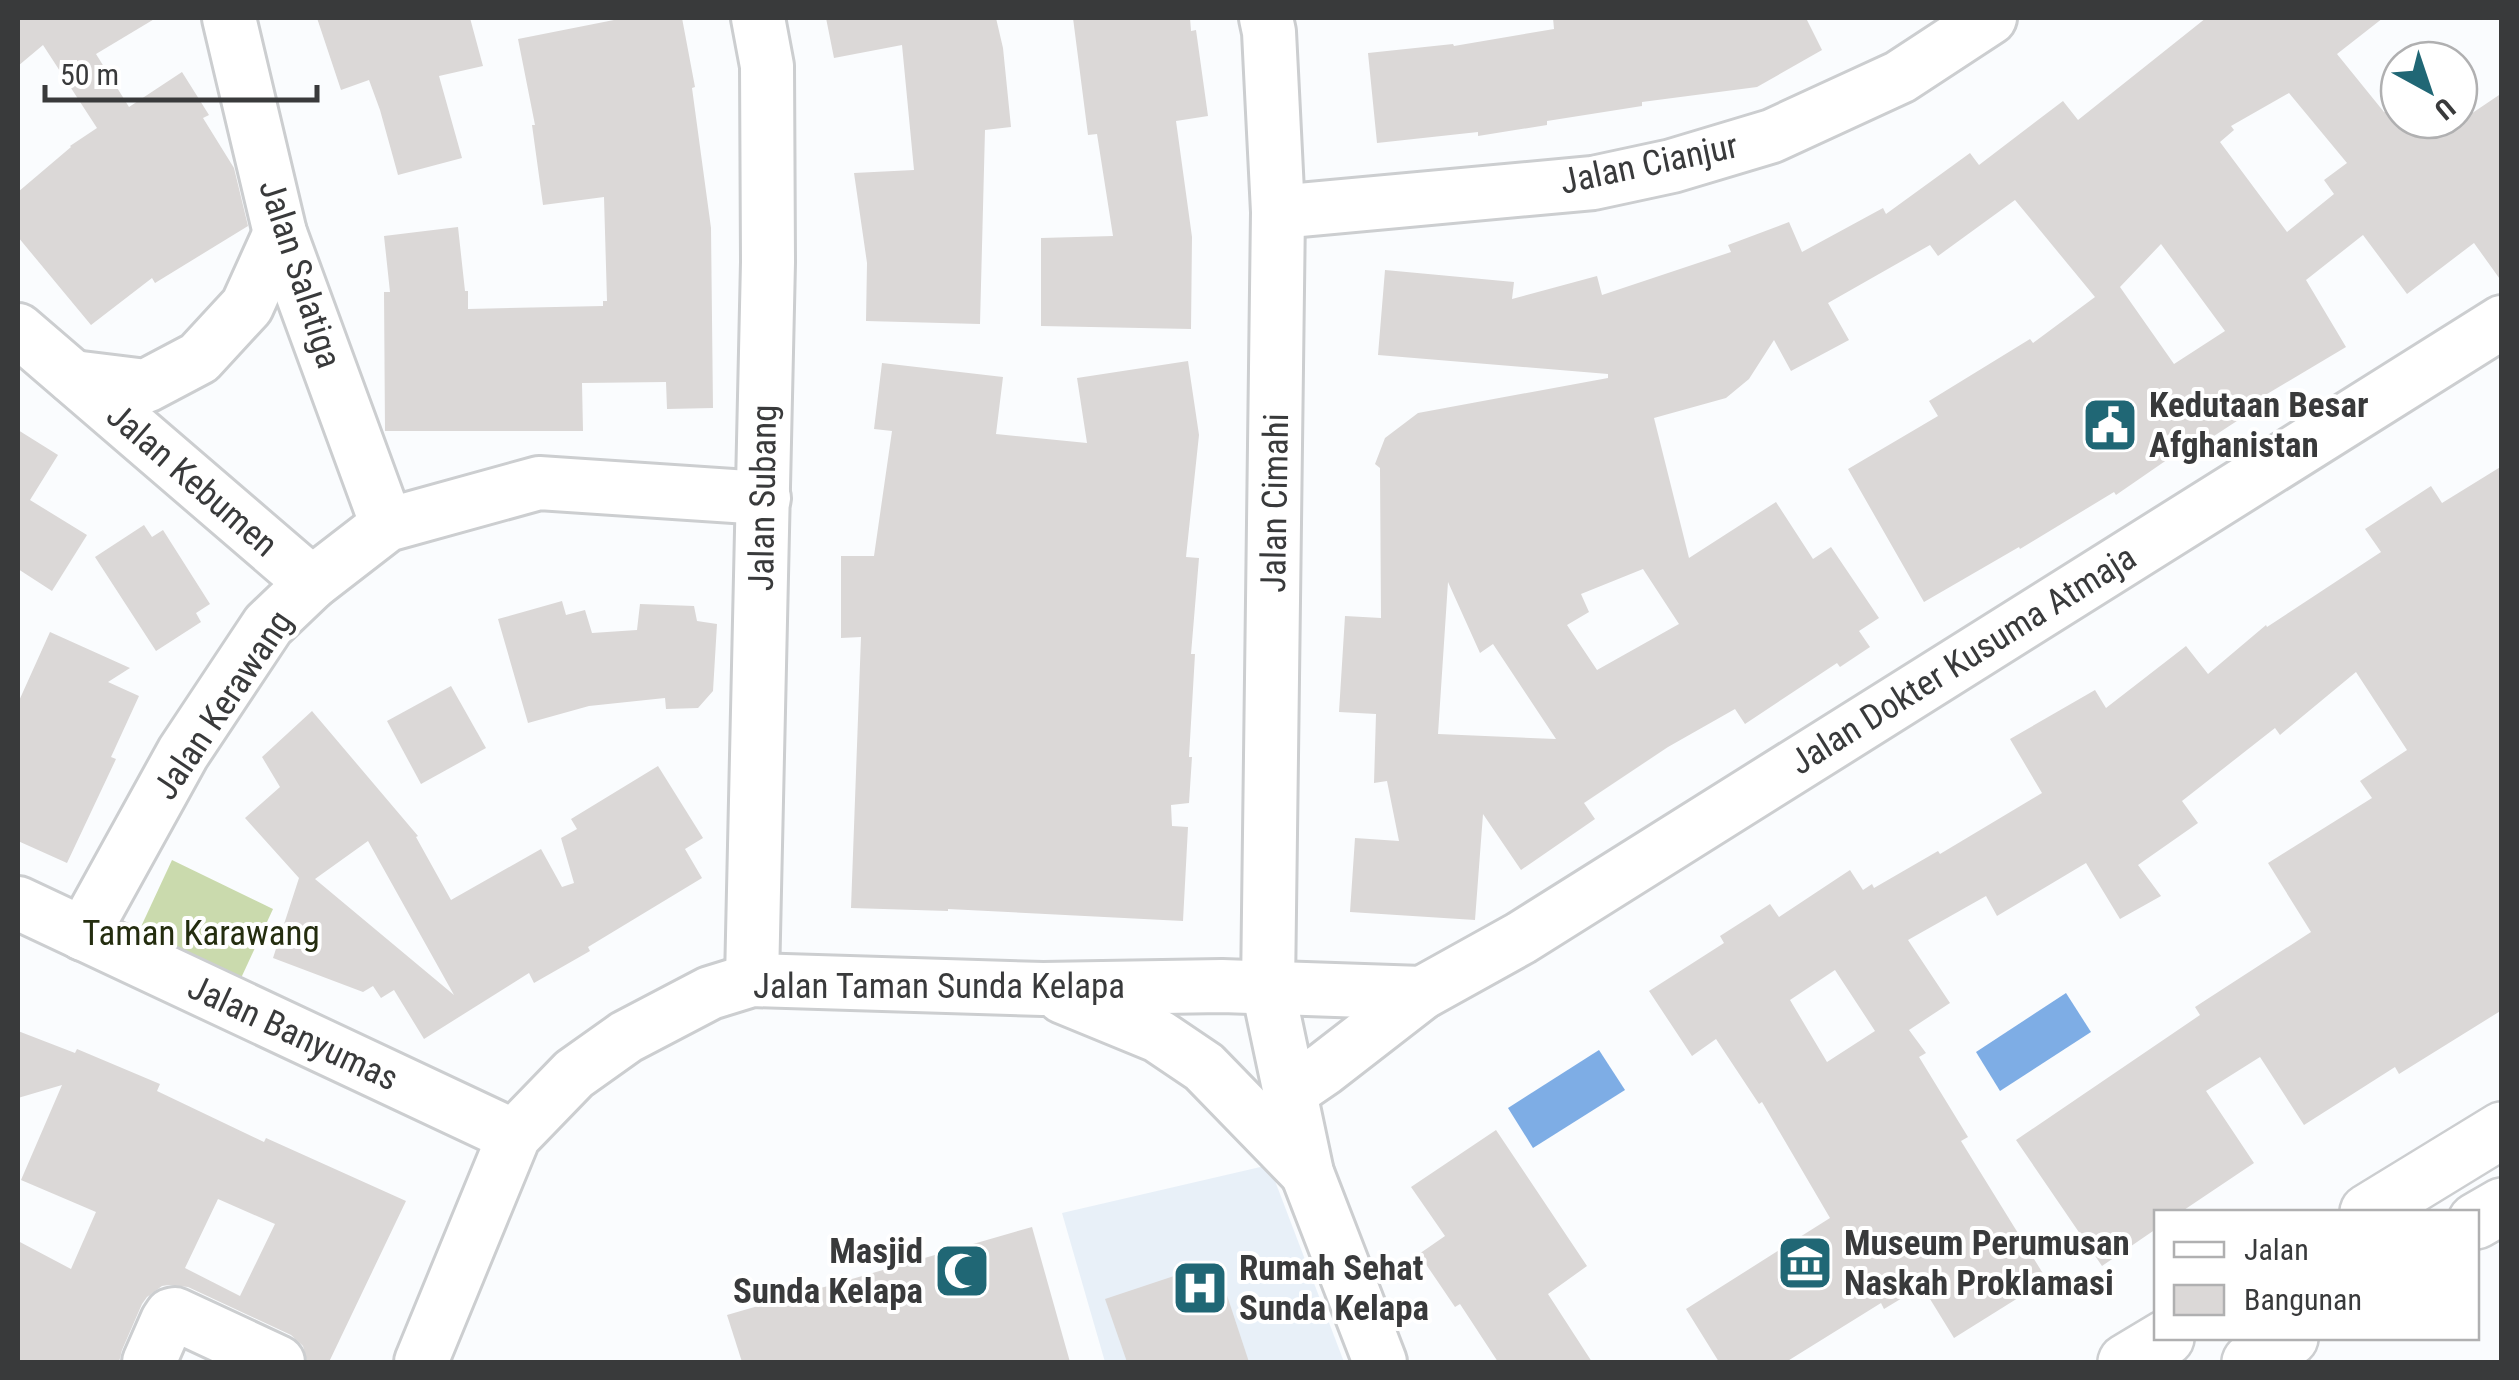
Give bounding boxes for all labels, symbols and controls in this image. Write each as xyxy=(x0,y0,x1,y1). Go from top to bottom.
scale bar xyxy=(45,40,318,102)
north arrow xyxy=(2379,40,2479,140)
text: 50 m xyxy=(60,57,119,92)
text: U xyxy=(2428,91,2461,127)
street label: Jalan Cianjur xyxy=(1556,125,1742,203)
street label: Jalan Salatiga xyxy=(250,175,350,373)
place label: Kedutaan Besar Afghanistan xyxy=(2149,385,2369,466)
street label: Jalan Kebumen xyxy=(98,395,286,565)
public building icon: Kedutaan Besar Afghanistan xyxy=(2080,395,2140,455)
street label: Jalan Subang xyxy=(741,404,785,592)
street label: Jalan Cimahi xyxy=(1253,413,1297,593)
street label: Jalan Dokter Kusuma Atmaja xyxy=(1783,537,2143,783)
street label: Jalan Kerawang xyxy=(145,603,301,807)
park label: Taman Karawang xyxy=(82,913,320,954)
street label: Jalan Banyumas xyxy=(182,966,404,1100)
street label: Jalan Taman Sunda Kelapa xyxy=(753,966,1125,1007)
legend xyxy=(2154,1210,2479,1340)
place label: Museum Perumusan Naskah Proklamasi xyxy=(1844,1223,2130,1304)
place label: Masjid Sunda Kelapa xyxy=(733,1231,923,1312)
text: Jalan xyxy=(2244,1232,2309,1267)
museum icon: Museum Perumusan Naskah Proklamasi xyxy=(1775,1233,1835,1293)
mosque icon: Masjid Sunda Kelapa xyxy=(932,1241,992,1301)
place label: Rumah Sehat Sunda Kelapa xyxy=(1239,1248,1429,1329)
hospital icon: Rumah Sehat Sunda Kelapa xyxy=(1170,1258,1230,1318)
text: Bangunan xyxy=(2244,1282,2362,1317)

